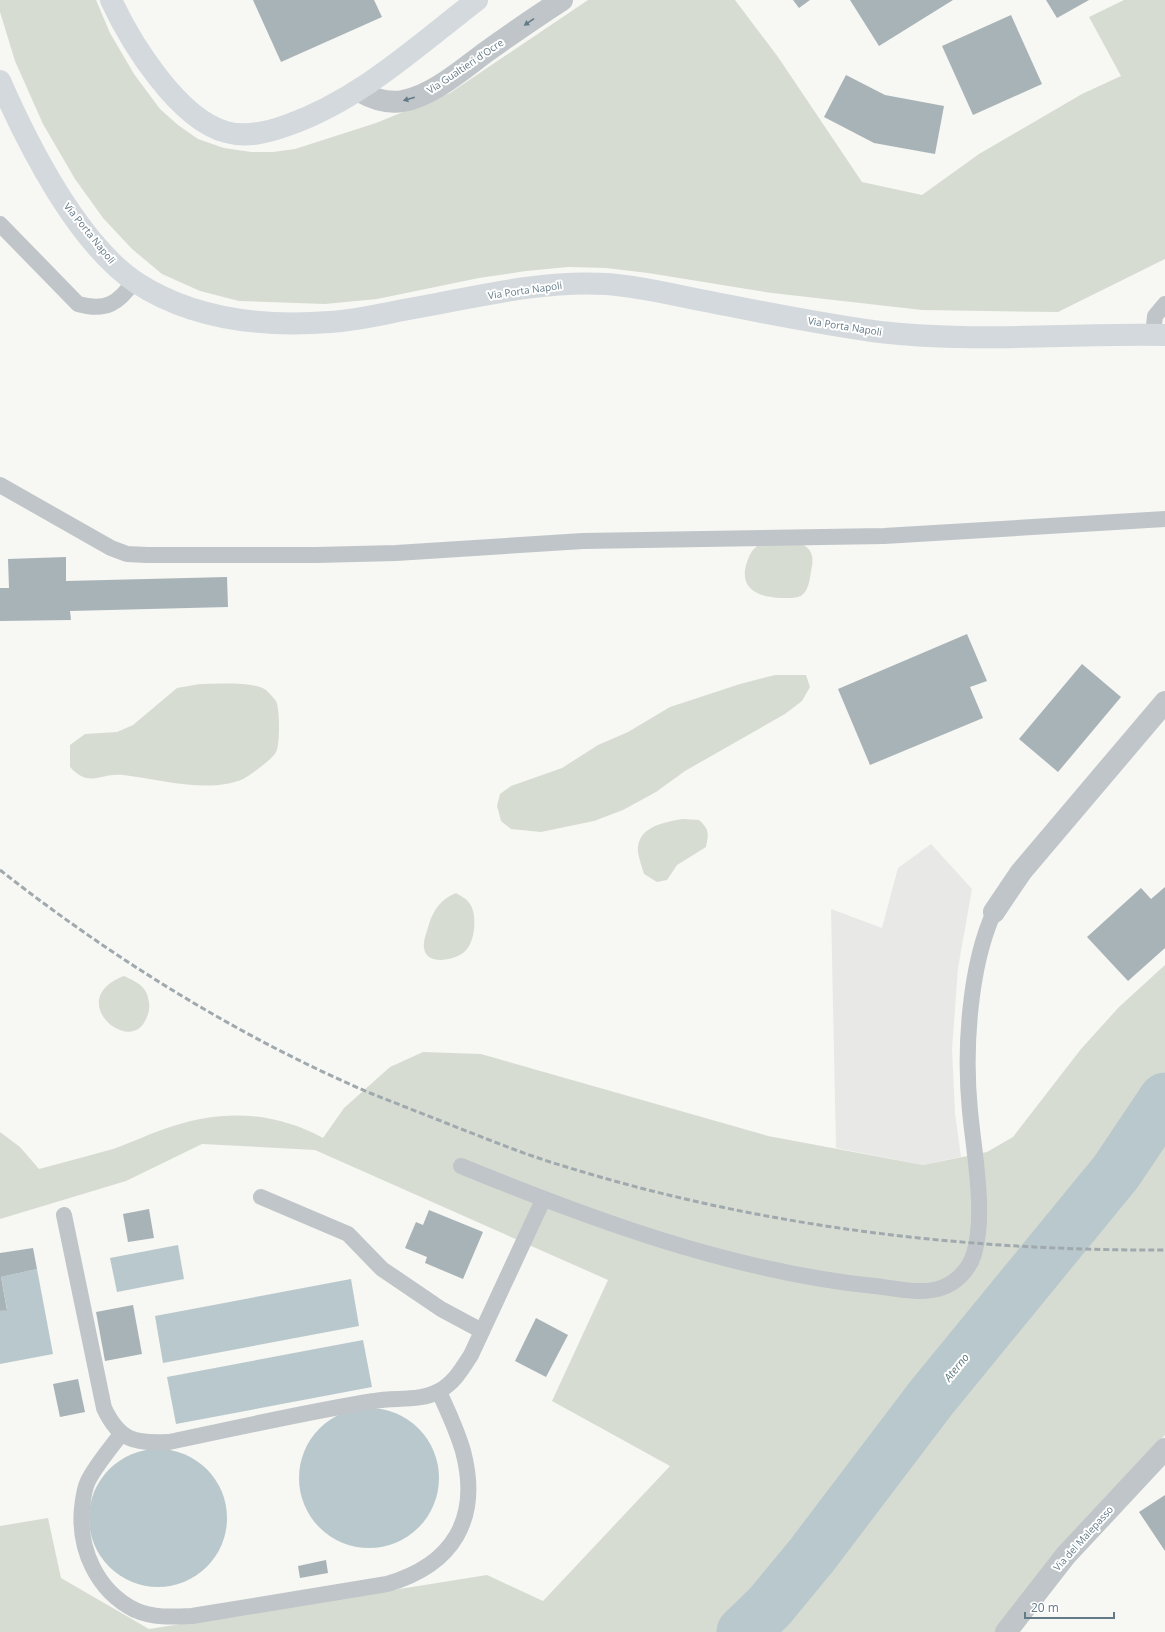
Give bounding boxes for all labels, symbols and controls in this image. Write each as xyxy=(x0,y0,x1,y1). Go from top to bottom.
one-way arrow xyxy=(524,18,535,26)
street label: Via Gualtieri d'Ocre xyxy=(424,35,506,97)
one-way arrow xyxy=(402,96,414,102)
street label: Via Porta Napoli xyxy=(61,200,119,266)
street label: Via Porta Napoli xyxy=(487,278,563,302)
street label: Via Porta Napoli xyxy=(807,313,883,339)
water label: Aterno xyxy=(939,1350,972,1385)
street label: Via del Malepasso xyxy=(1050,1502,1116,1574)
scale bar xyxy=(1025,1594,1114,1620)
text: 20 m xyxy=(1031,1599,1059,1616)

